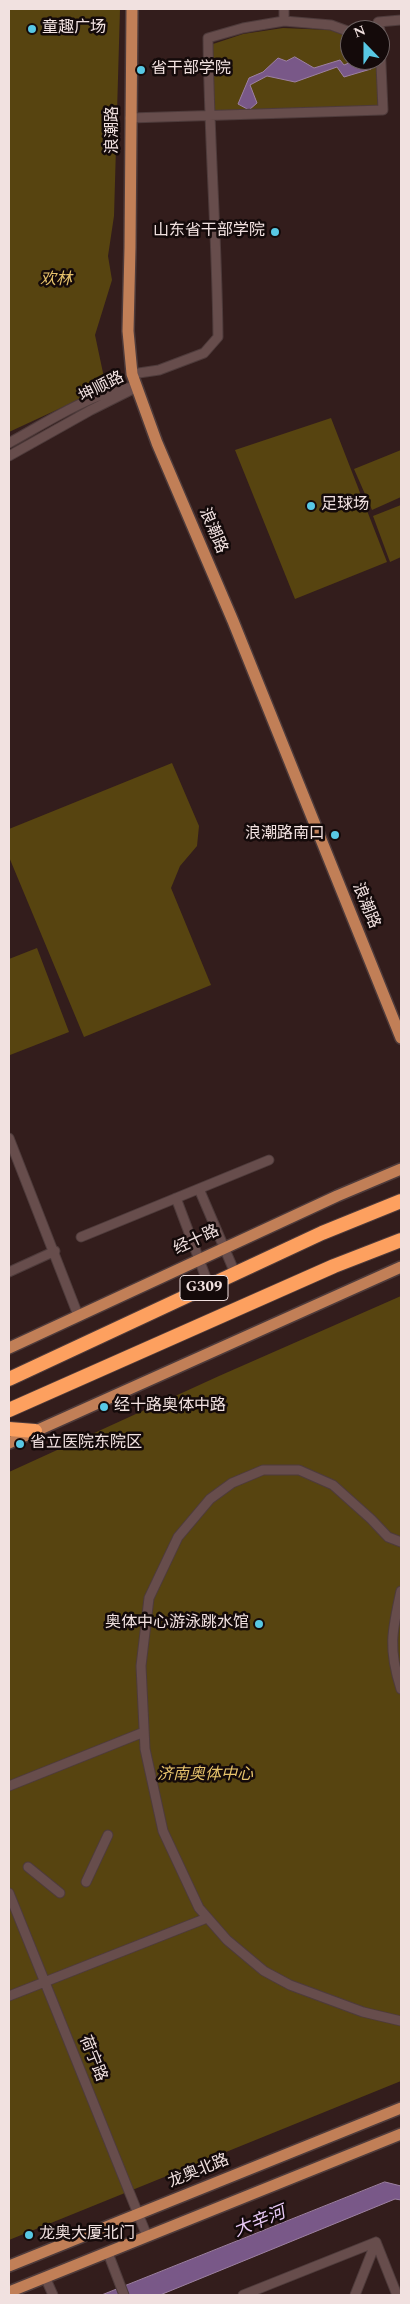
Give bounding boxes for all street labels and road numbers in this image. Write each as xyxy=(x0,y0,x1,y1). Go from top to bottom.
street label: 浪潮路 xyxy=(104,106,124,154)
street label: 坤顺路 xyxy=(76,369,128,407)
street label: 浪潮路 xyxy=(194,505,230,557)
street label: 浪潮路 xyxy=(347,880,383,932)
street label: 经十路 xyxy=(171,1222,223,1260)
road number: G309 xyxy=(180,1276,228,1300)
street label: 荷宁路 xyxy=(74,2033,110,2085)
street label: 龙奥北路 xyxy=(166,2151,232,2193)

